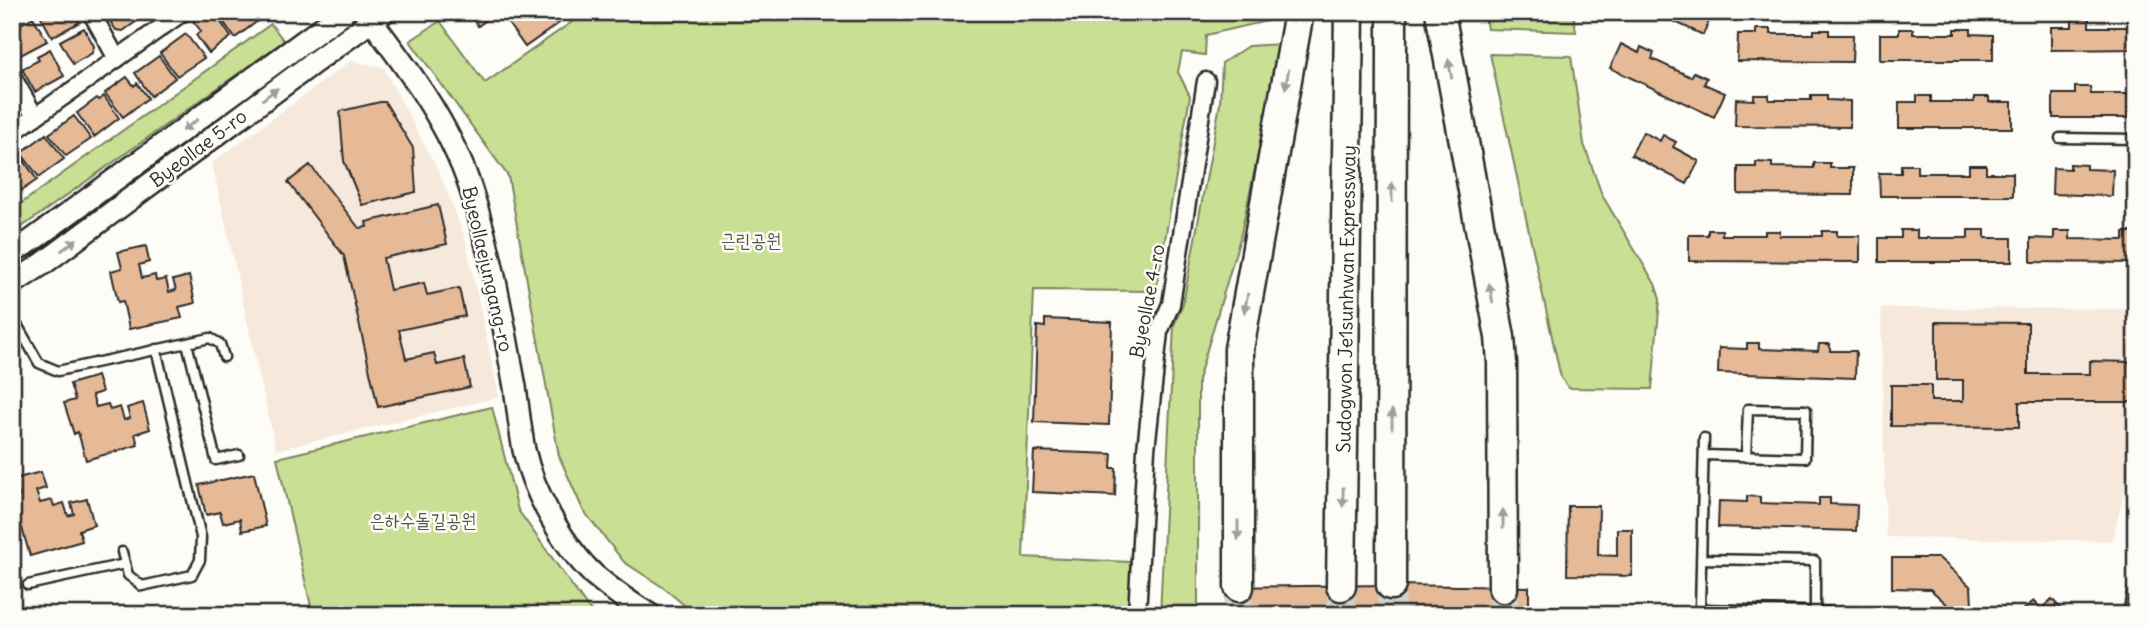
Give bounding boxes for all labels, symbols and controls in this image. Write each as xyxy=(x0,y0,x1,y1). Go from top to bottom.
one-way arrow xyxy=(1444,58,1455,80)
one-way arrow xyxy=(1281,68,1292,90)
one-way arrow xyxy=(261,87,279,102)
street label: Byeollae 5-ro xyxy=(145,104,251,192)
one-way arrow xyxy=(181,117,199,131)
street label: Sudogwon Je1sunhwan Expressway xyxy=(1331,145,1361,453)
one-way arrow xyxy=(1386,180,1398,202)
street label: Byeollaejungang-ro xyxy=(457,184,519,354)
park label: 근린공원 xyxy=(720,228,782,252)
one-way arrow xyxy=(59,238,77,253)
street label: Byeollae 4-ro xyxy=(1124,242,1170,360)
one-way arrow xyxy=(1486,282,1497,304)
one-way arrow xyxy=(1240,292,1251,314)
one-way arrow xyxy=(1386,408,1398,430)
one-way arrow xyxy=(1337,486,1349,508)
park label: 은하수돌길공원 xyxy=(369,508,477,532)
one-way arrow xyxy=(1497,508,1509,530)
one-way arrow xyxy=(1232,519,1244,541)

